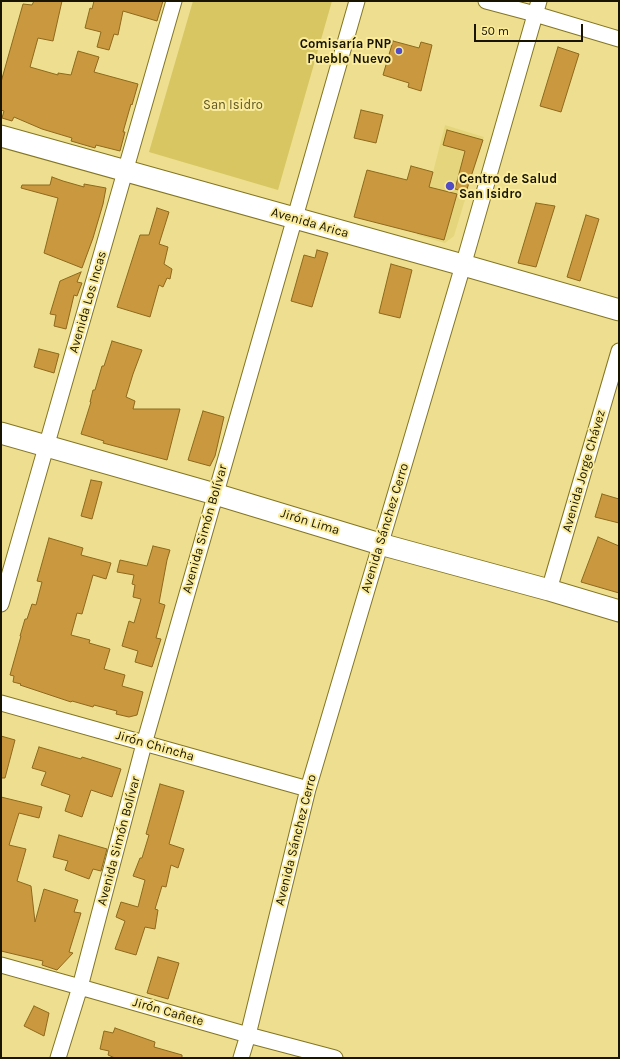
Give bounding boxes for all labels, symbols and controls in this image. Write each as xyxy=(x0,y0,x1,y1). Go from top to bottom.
scale bar xyxy=(476,16,585,42)
text: 50 m xyxy=(481,24,509,38)
place label: Comisaría PNP Pueblo Nuevo xyxy=(300,36,391,67)
marker: Comisaría PNP Pueblo Nuevo xyxy=(394,46,404,56)
park label: San Isidro xyxy=(203,97,263,113)
place label: Centro de Salud San Isidro xyxy=(459,171,557,202)
marker: Centro de Salud San Isidro xyxy=(444,180,456,192)
street label: Avenida Arica xyxy=(269,204,351,242)
street label: Avenida Los Incas xyxy=(66,249,110,355)
street label: Avenida Jorge Chávez xyxy=(559,408,609,534)
street label: Avenida Sánchez Cerro xyxy=(358,461,412,595)
street label: Avenida Simón Bolívar xyxy=(179,463,231,595)
street label: Jirón Lima xyxy=(278,506,342,538)
street label: Jirón Chincha xyxy=(114,727,196,765)
street label: Avenida Sánchez Cerro xyxy=(272,773,320,907)
street label: Avenida Simón Bolívar xyxy=(94,775,144,907)
street label: Jirón Cañete xyxy=(131,994,205,1030)

